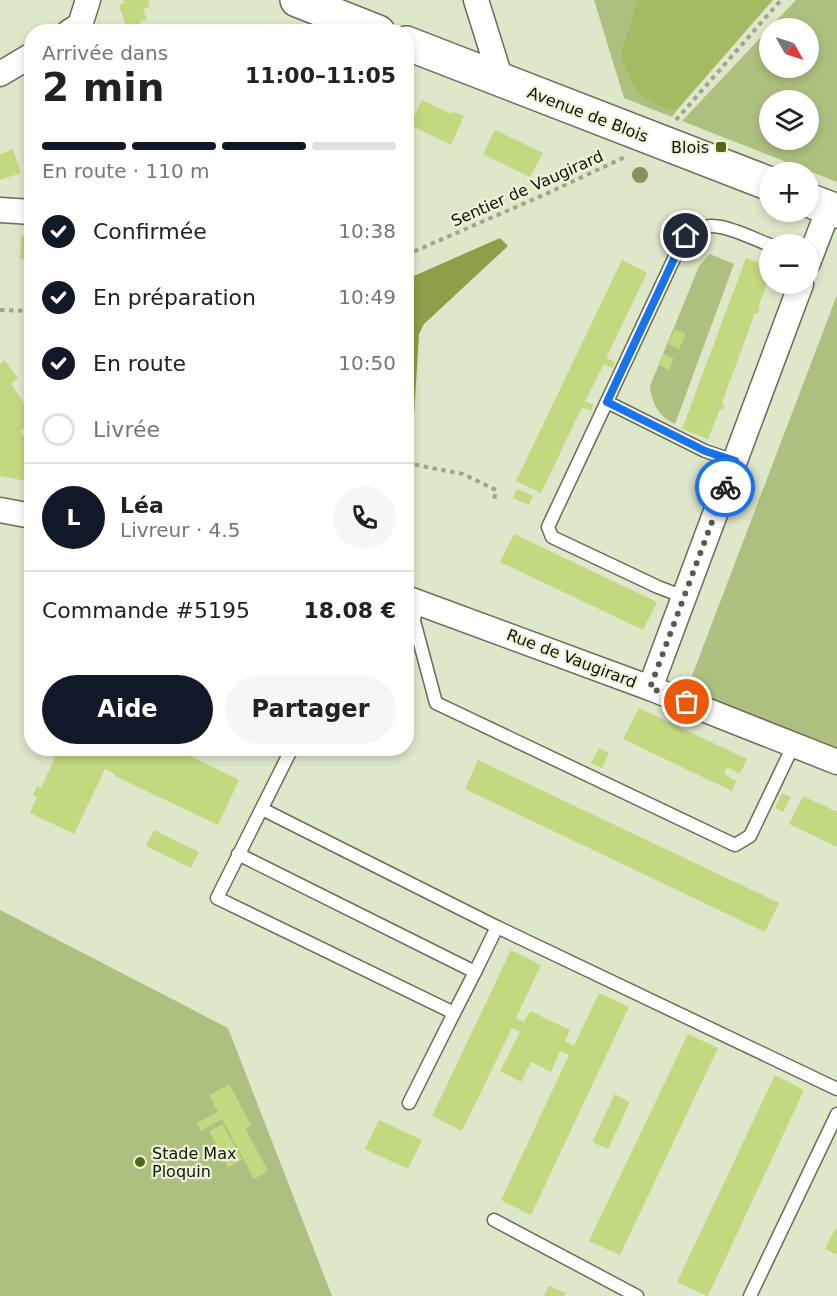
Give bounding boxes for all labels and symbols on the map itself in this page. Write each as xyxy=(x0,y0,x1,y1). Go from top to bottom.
north arrow xyxy=(759,18,819,78)
street label: Avenue de Blois xyxy=(525,83,651,146)
place label: Blois xyxy=(671,138,709,157)
marker: Blois xyxy=(714,140,728,154)
street label: Sentier de Vaugirard xyxy=(448,146,606,231)
pin xyxy=(660,210,711,261)
courier xyxy=(695,457,755,517)
street label: Rue de Vaugirard xyxy=(504,625,639,692)
pin xyxy=(661,676,712,727)
place label: Stade Max Ploquin xyxy=(152,1144,236,1181)
marker: Stade Max Ploquin xyxy=(133,1155,147,1169)

